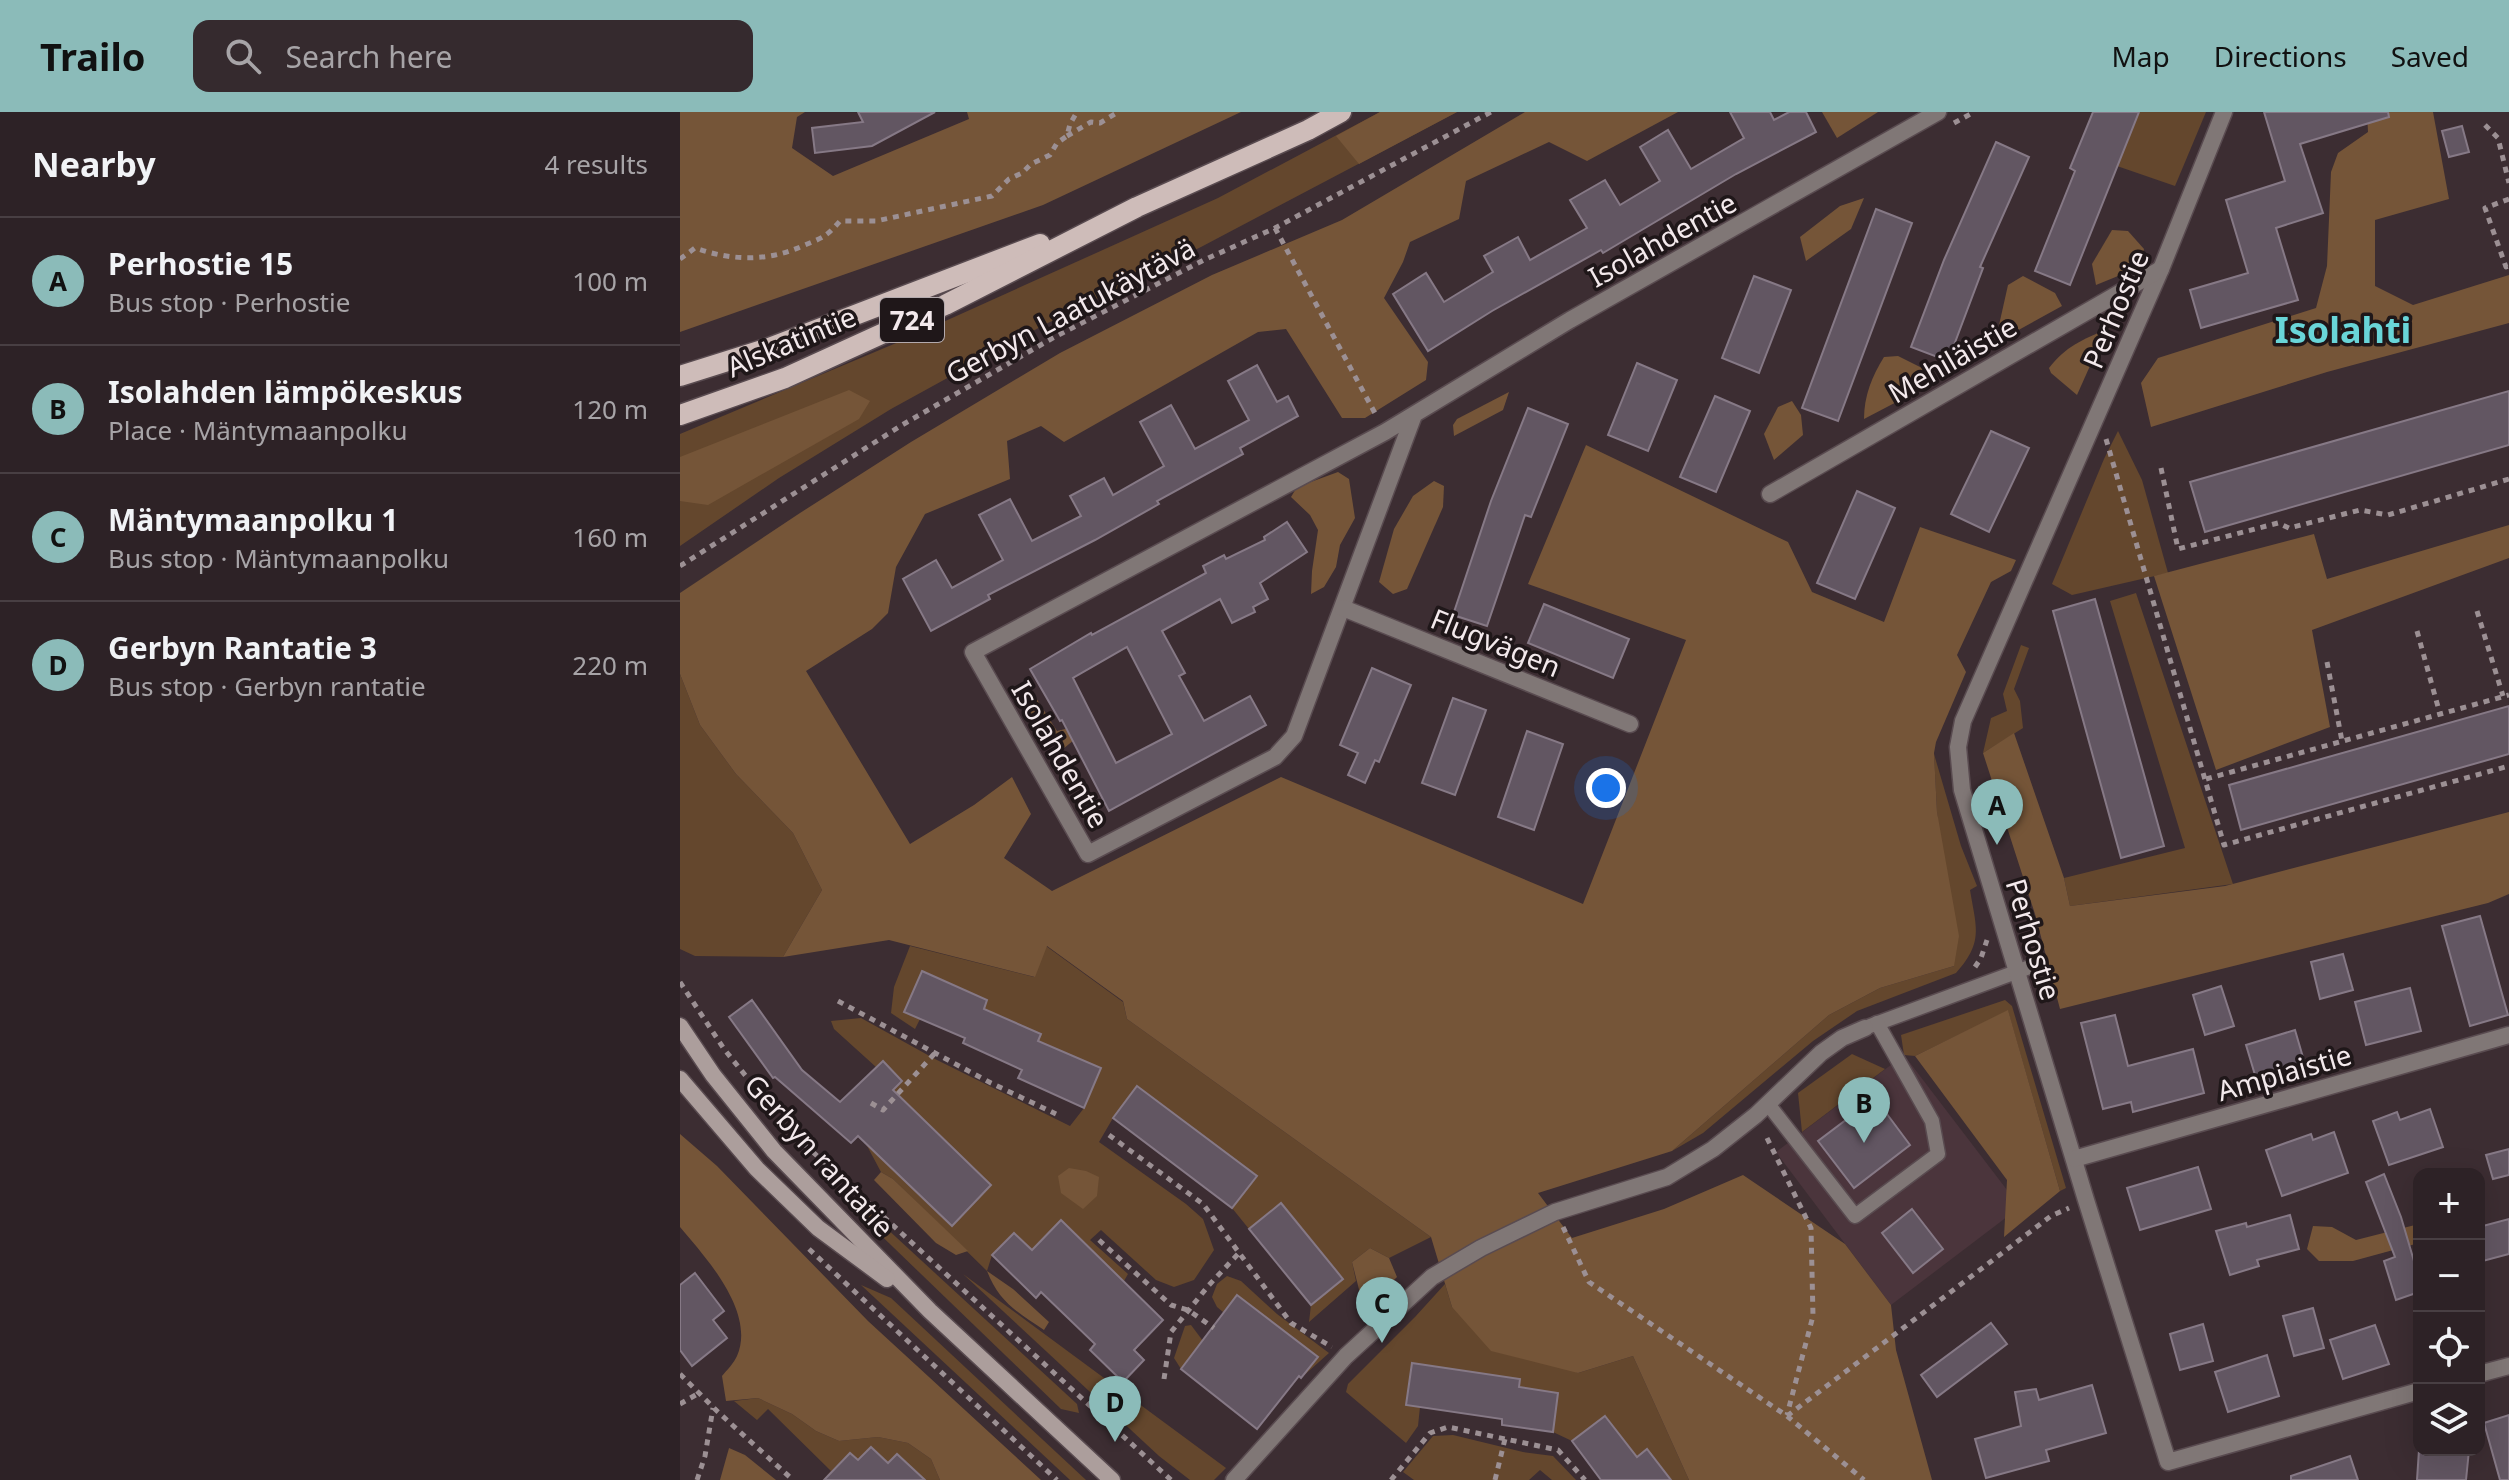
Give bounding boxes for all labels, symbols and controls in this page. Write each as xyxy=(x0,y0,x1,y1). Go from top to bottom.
search box xyxy=(193,20,753,92)
text: Trailo xyxy=(40,30,145,82)
icon: search xyxy=(221,34,265,78)
text: Search here xyxy=(285,36,452,77)
text: Map xyxy=(2111,37,2170,75)
text: Directions xyxy=(2214,37,2347,75)
text: Saved xyxy=(2391,37,2469,75)
text: Nearby xyxy=(32,141,156,187)
text: 4 results xyxy=(544,146,648,182)
street label: Isolahdentie xyxy=(1581,183,1743,295)
street label: Gerbyn Laatukäytävä xyxy=(939,228,1201,392)
text: Perhostie 15 xyxy=(108,243,293,284)
street label: Perhostie xyxy=(2073,244,2157,374)
text: A xyxy=(49,263,67,299)
text: 100 m xyxy=(572,263,648,299)
text: Bus stop · Perhostie xyxy=(108,284,350,320)
street label: Alskatintie xyxy=(721,297,861,385)
road number: 724 xyxy=(880,298,944,342)
district label: Isolahti xyxy=(2275,305,2411,354)
street label: Mehiläistie xyxy=(1881,307,2023,411)
text: Isolahden lämpökeskus xyxy=(108,371,463,412)
text: B xyxy=(49,391,67,427)
text: 120 m xyxy=(572,391,648,427)
text: Place · Mäntymaanpolku xyxy=(108,412,407,448)
text: Mäntymaanpolku 1 xyxy=(108,499,398,540)
text: C xyxy=(50,519,66,555)
text: 160 m xyxy=(572,519,648,555)
text: Bus stop · Mäntymaanpolku xyxy=(108,540,449,576)
street label: Flugvägen xyxy=(1426,599,1566,685)
text: Gerbyn Rantatie 3 xyxy=(108,627,377,668)
text: D xyxy=(48,647,68,683)
text: 220 m xyxy=(572,647,648,683)
text: Bus stop · Gerbyn rantatie xyxy=(108,668,426,704)
street label: Isolahdentie xyxy=(1004,674,1118,834)
your location xyxy=(1586,768,1626,808)
pin: A xyxy=(1971,779,2023,845)
street label: Perhostie xyxy=(1998,874,2070,1004)
street label: Ampiaistie xyxy=(2212,1035,2356,1109)
street label: Gerbyn rantatie xyxy=(737,1066,903,1244)
pin: B xyxy=(1838,1077,1890,1143)
map controls xyxy=(2413,1168,2485,1456)
button: + xyxy=(2413,1168,2485,1240)
button: − xyxy=(2413,1240,2485,1312)
pin: C xyxy=(1356,1277,1408,1343)
button: locate xyxy=(2413,1312,2485,1384)
pin: D xyxy=(1089,1376,1141,1442)
button: layers xyxy=(2413,1384,2485,1456)

